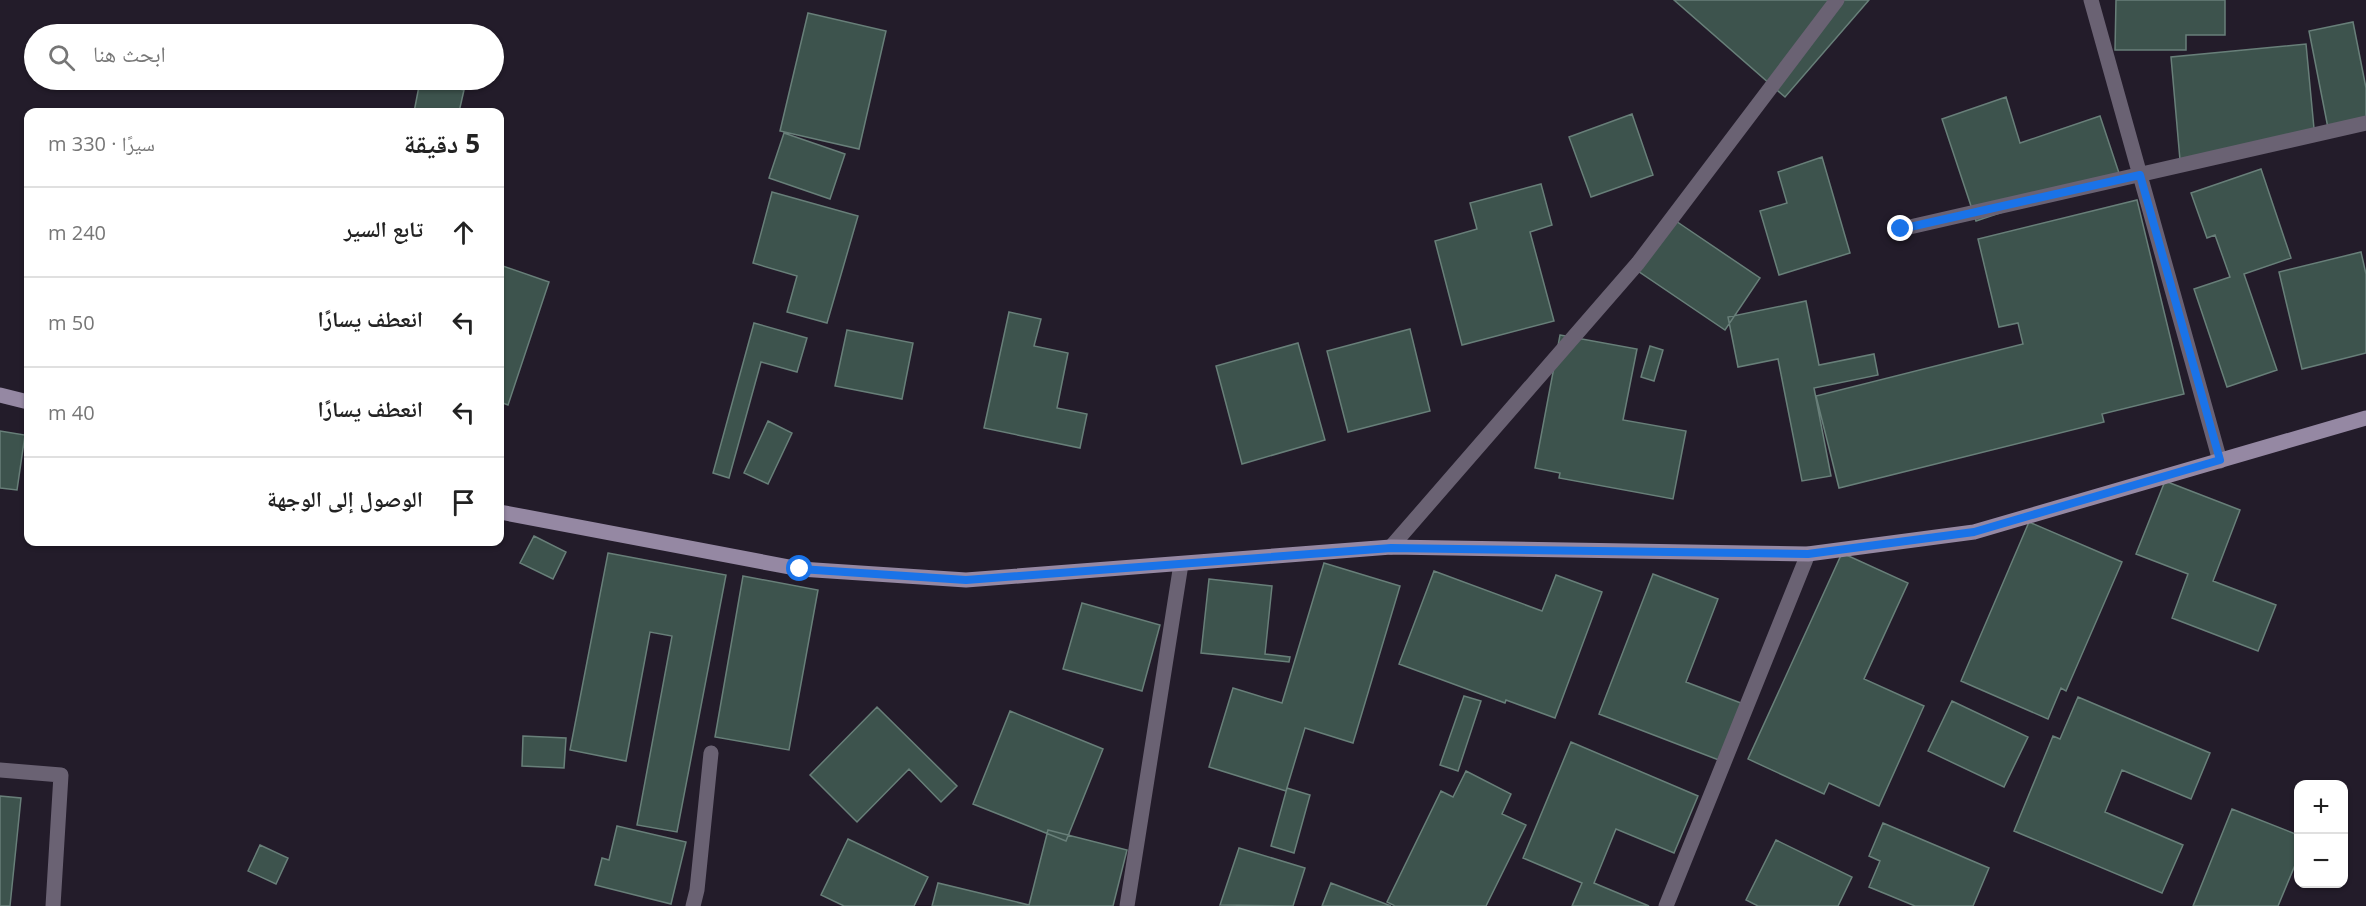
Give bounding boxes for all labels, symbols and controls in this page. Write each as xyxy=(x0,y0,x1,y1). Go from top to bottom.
search box xyxy=(24,24,504,90)
text: ابحث هنا xyxy=(93,38,166,68)
icon: search xyxy=(45,41,78,74)
text: 5 دقيقة xyxy=(404,125,480,161)
text: سيرًا · 330 m xyxy=(48,130,155,157)
text: تابع السير xyxy=(344,213,423,243)
route end xyxy=(1887,215,1913,241)
icon: ahead xyxy=(447,216,480,249)
text: 240 m xyxy=(48,219,106,246)
text: انعطف يسارًا xyxy=(318,303,423,333)
icon: left xyxy=(447,306,480,339)
text: 50 m xyxy=(48,309,95,336)
text: انعطف يسارًا xyxy=(318,393,423,423)
icon: left xyxy=(447,396,480,429)
text: 40 m xyxy=(48,399,95,426)
text: الوصول إلى الوجهة xyxy=(267,483,423,513)
icon: arrive xyxy=(447,486,480,519)
route start xyxy=(786,555,812,581)
map controls xyxy=(2294,780,2348,888)
button: + xyxy=(2294,780,2348,834)
button: − xyxy=(2294,834,2348,888)

